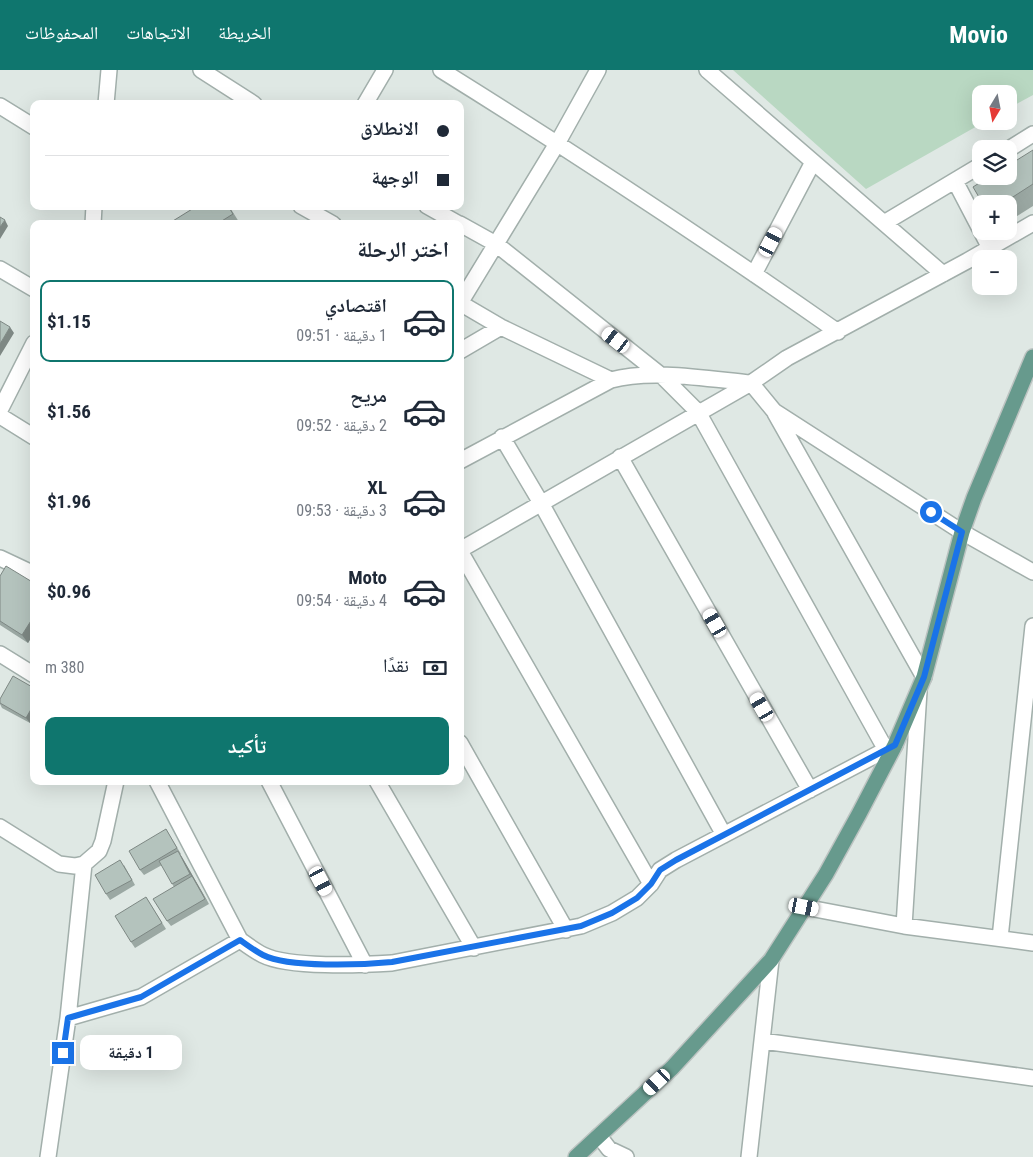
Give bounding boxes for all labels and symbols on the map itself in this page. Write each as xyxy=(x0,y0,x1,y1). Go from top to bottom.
north arrow xyxy=(972,85,1018,130)
car xyxy=(757,225,784,259)
car xyxy=(599,325,632,355)
route start xyxy=(920,501,942,523)
car xyxy=(701,606,728,640)
car xyxy=(748,690,775,724)
car xyxy=(307,864,334,898)
car xyxy=(787,897,820,917)
callout: 1 دقيقة xyxy=(80,1036,183,1070)
route end xyxy=(52,1042,74,1064)
car xyxy=(640,1066,673,1098)

